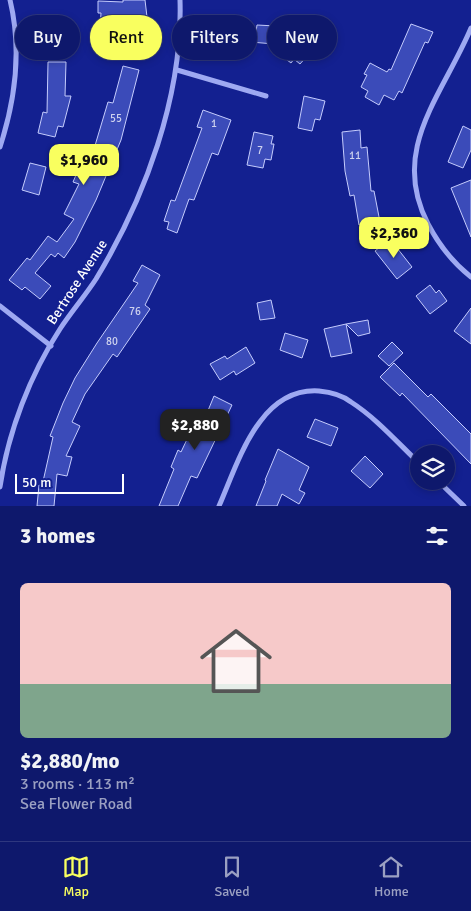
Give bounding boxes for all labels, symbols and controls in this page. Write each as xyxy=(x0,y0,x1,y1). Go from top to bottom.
chip: Buy xyxy=(15,15,80,60)
chip: Rent xyxy=(90,15,162,60)
chip: Filters xyxy=(172,15,257,60)
chip: New xyxy=(267,15,337,60)
house number: 55 xyxy=(110,112,122,125)
house number: 1 xyxy=(211,117,217,130)
pin: $1,960 xyxy=(43,144,125,186)
house number: 7 xyxy=(257,144,263,157)
house number: 11 xyxy=(349,149,361,162)
text: $1,960 xyxy=(60,150,108,170)
pin: $2,360 xyxy=(353,216,435,259)
text: $2,360 xyxy=(370,223,418,243)
street label: Bertrose Avenue xyxy=(43,236,111,328)
house number: 76 xyxy=(129,305,141,318)
house number: 80 xyxy=(106,335,118,348)
pin: $2,880 xyxy=(154,408,236,451)
text: $2,880 xyxy=(171,415,219,435)
map controls xyxy=(410,445,455,490)
button: layers xyxy=(410,445,455,490)
scale bar xyxy=(15,471,124,494)
text: 50 m xyxy=(22,474,51,491)
icon: filters xyxy=(423,522,451,550)
text: 3 homes xyxy=(20,523,95,549)
icon: home xyxy=(191,616,281,706)
text: $2,880/mo xyxy=(20,748,119,774)
text: 3 rooms · 113 m² xyxy=(20,774,135,794)
text: Sea Flower Road xyxy=(20,794,133,814)
tab: Map xyxy=(62,853,90,900)
tab: Saved xyxy=(214,853,250,900)
tab: Home xyxy=(374,853,409,900)

